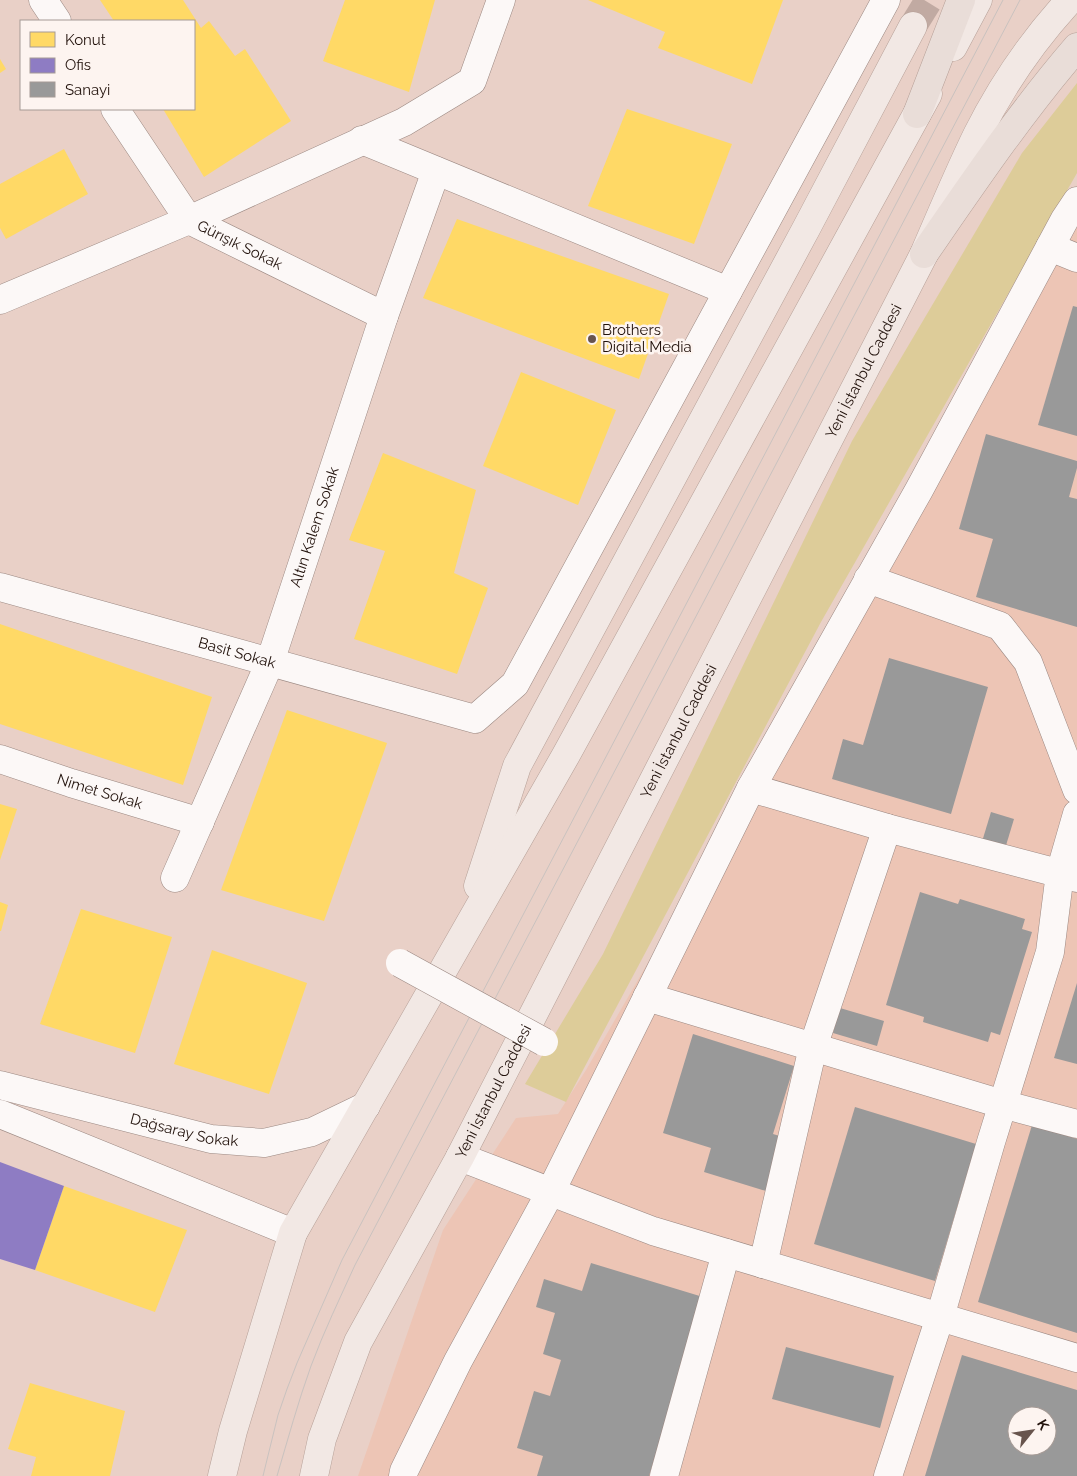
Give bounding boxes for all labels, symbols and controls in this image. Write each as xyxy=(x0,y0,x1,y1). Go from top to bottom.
legend xyxy=(20,20,195,110)
text: Konut xyxy=(65,31,106,49)
text: Ofis xyxy=(65,56,91,74)
text: Sanayi xyxy=(65,81,110,99)
street label: Gürışık Sokak xyxy=(194,216,285,274)
street label: Yeni İstanbul Caddesi xyxy=(822,301,906,441)
place label: Brothers Digital Media xyxy=(602,321,692,356)
marker: Brothers Digital Media xyxy=(586,333,598,345)
street label: Altın Kalem Sokak xyxy=(286,465,343,590)
street label: Basit Sokak xyxy=(196,634,278,672)
street label: Yeni İstanbul Caddesi xyxy=(637,661,721,801)
street label: Nimet Sokak xyxy=(55,770,145,813)
street label: Yeni İstanbul Caddesi xyxy=(452,1022,535,1162)
street label: Dağsaray Sokak xyxy=(128,1110,239,1150)
north arrow xyxy=(1007,1406,1057,1456)
text: K xyxy=(1034,1416,1053,1433)

